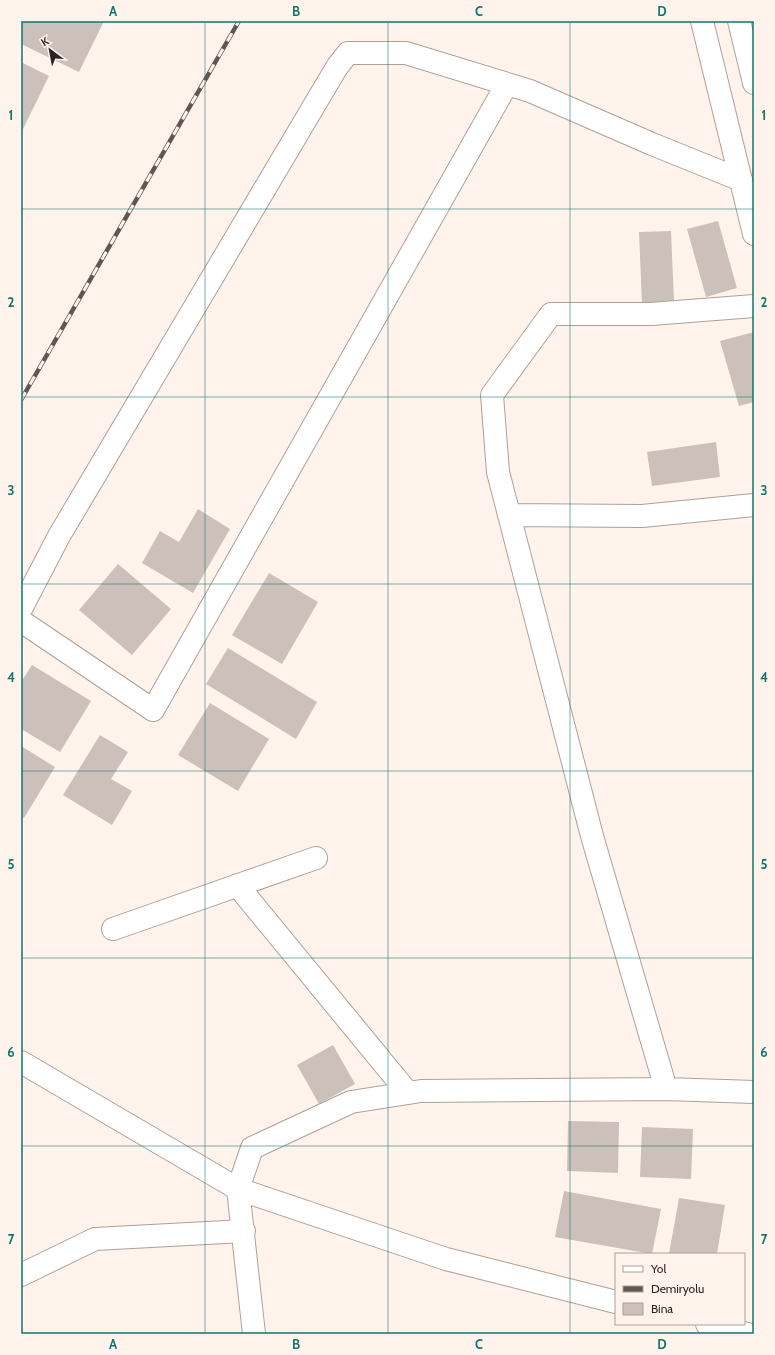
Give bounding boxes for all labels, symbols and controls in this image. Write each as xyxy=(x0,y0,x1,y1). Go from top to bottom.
text: A xyxy=(109,3,118,19)
text: B xyxy=(292,3,300,19)
text: C xyxy=(475,3,483,19)
text: D xyxy=(657,3,667,19)
north arrow xyxy=(30,30,70,70)
text: K xyxy=(38,34,51,49)
text: 1 xyxy=(9,107,13,123)
text: 1 xyxy=(762,107,766,123)
text: 2 xyxy=(8,294,15,310)
text: 2 xyxy=(761,294,768,310)
text: 3 xyxy=(7,482,15,498)
text: 3 xyxy=(760,482,768,498)
text: 4 xyxy=(7,669,15,685)
text: 4 xyxy=(760,669,768,685)
text: 5 xyxy=(8,856,15,872)
text: 5 xyxy=(761,856,768,872)
text: 6 xyxy=(7,1044,15,1060)
text: 6 xyxy=(760,1044,768,1060)
text: 7 xyxy=(8,1231,15,1247)
text: 7 xyxy=(761,1231,768,1247)
legend xyxy=(615,1253,745,1325)
text: Yol xyxy=(650,1261,666,1276)
text: Demiryolu xyxy=(651,1281,704,1296)
text: Bina xyxy=(651,1301,673,1316)
text: A xyxy=(109,1336,118,1352)
text: B xyxy=(292,1336,300,1352)
text: C xyxy=(475,1336,483,1352)
text: D xyxy=(657,1336,667,1352)

